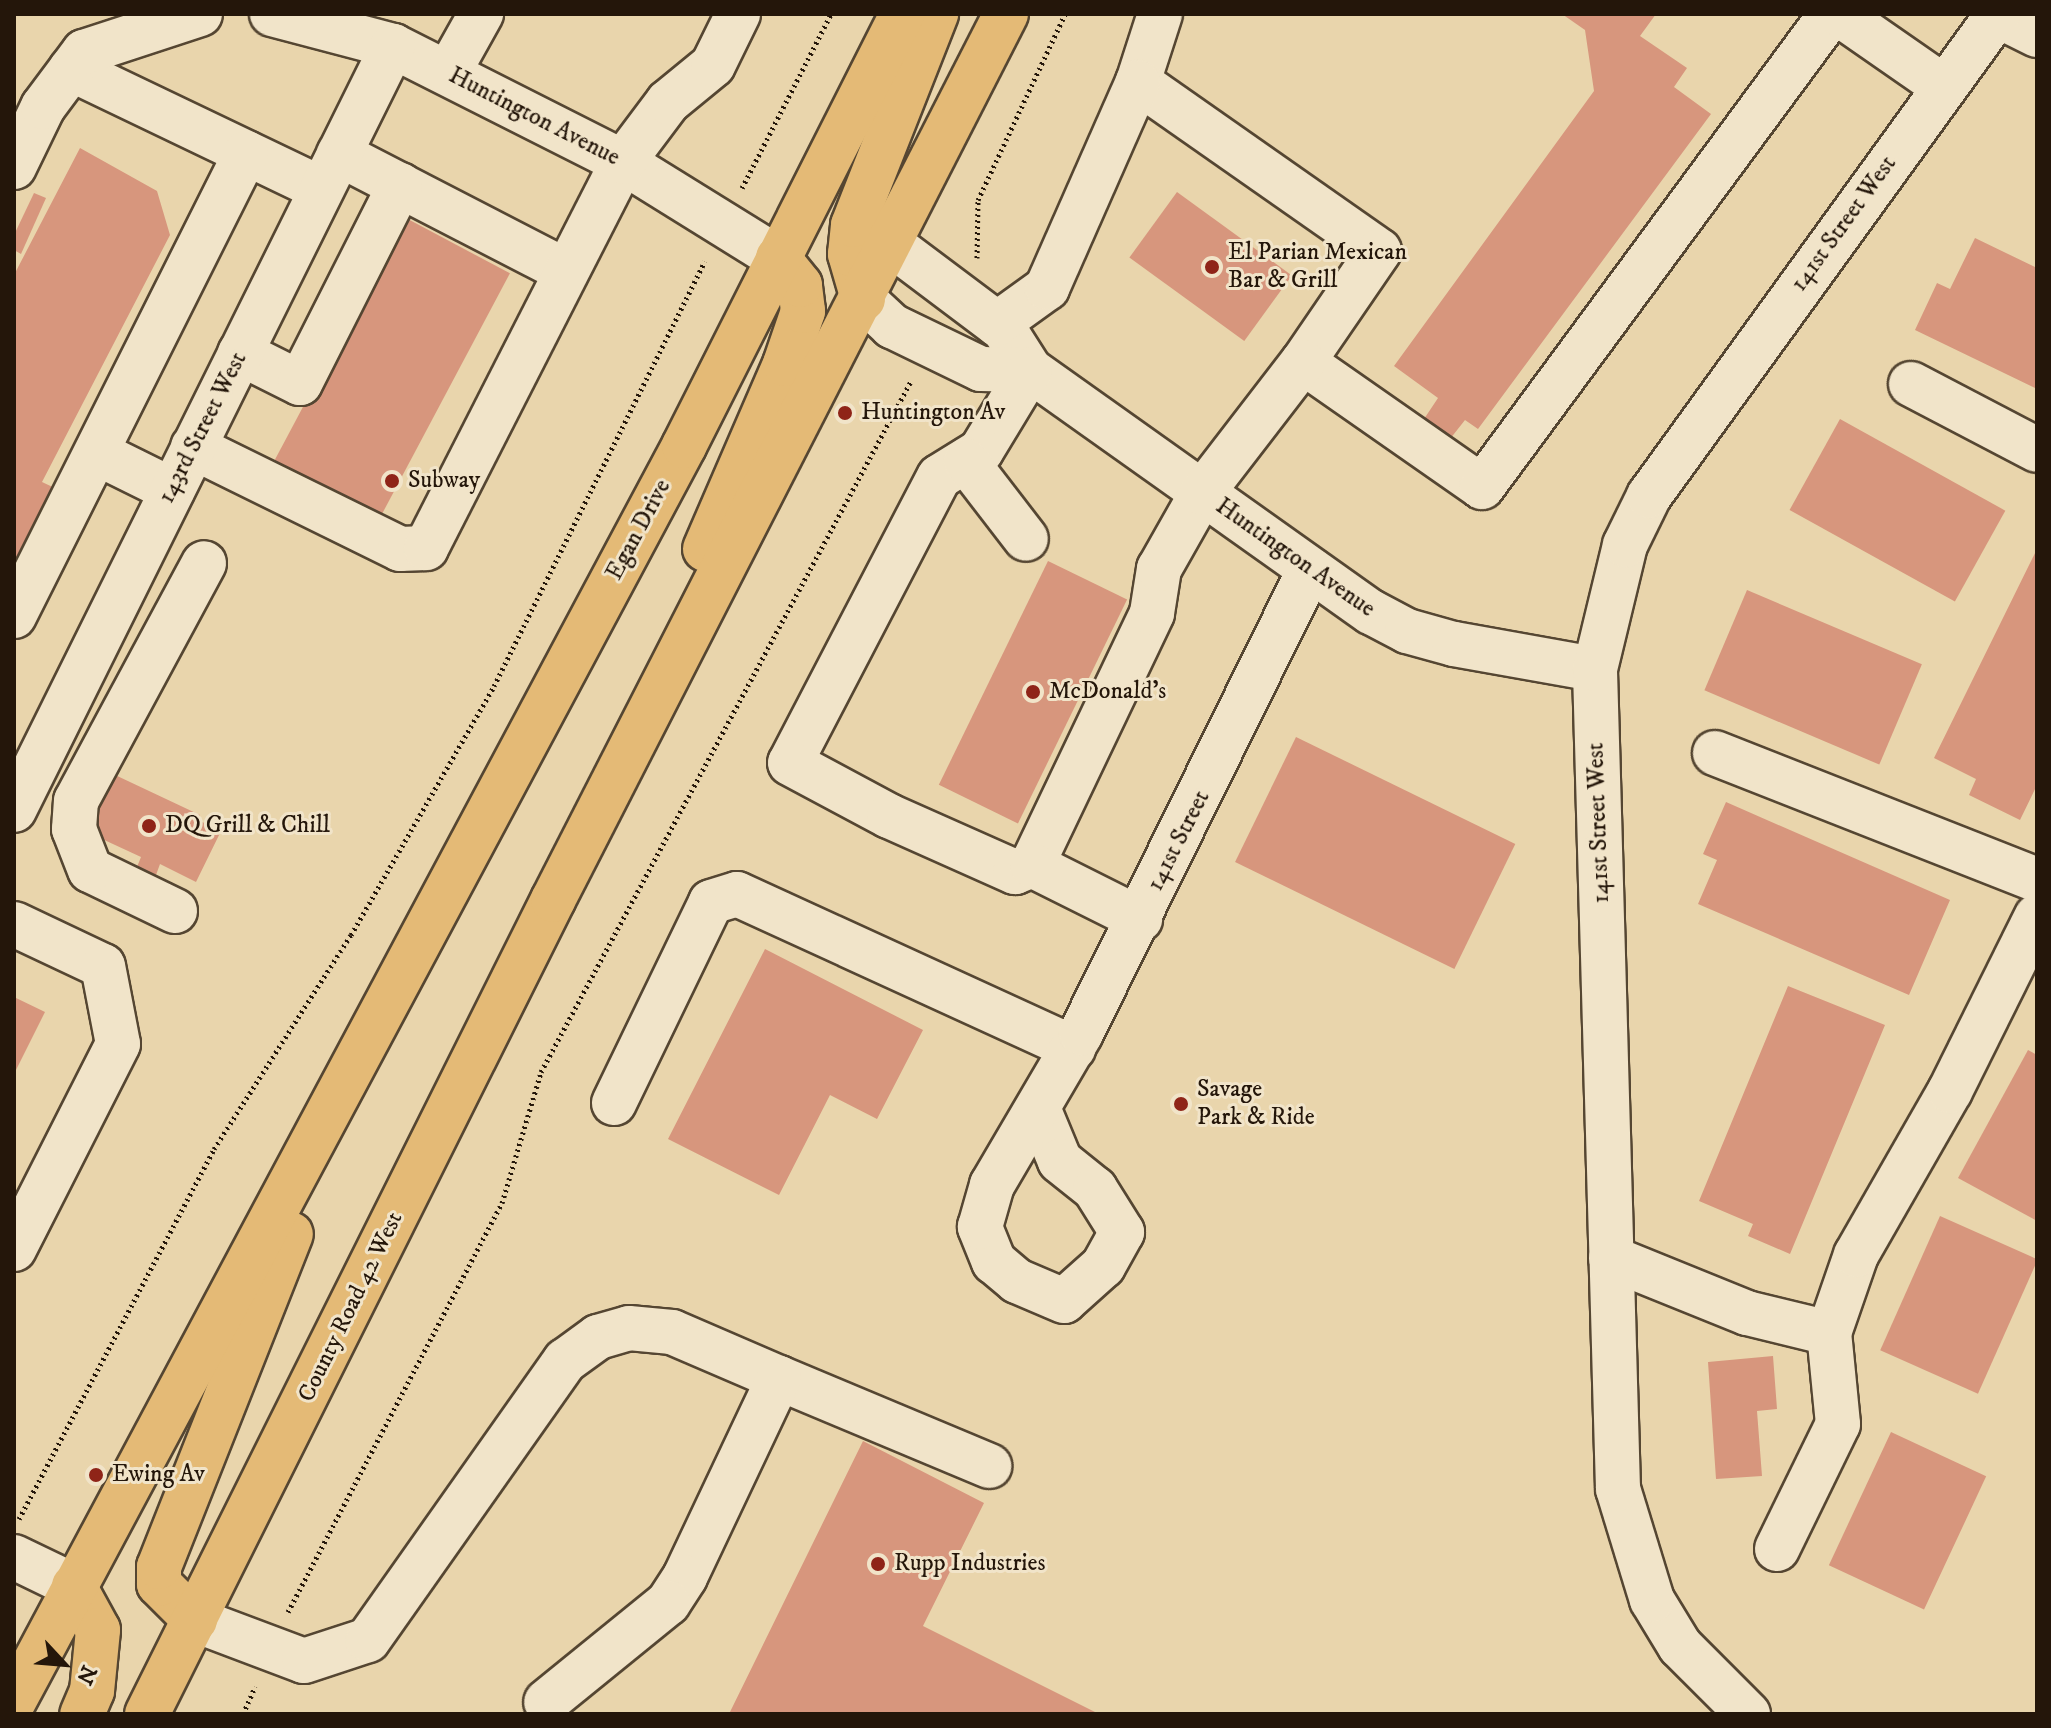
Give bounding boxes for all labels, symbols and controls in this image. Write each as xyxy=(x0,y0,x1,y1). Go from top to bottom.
street label: Huntington Avenue xyxy=(444,61,624,173)
street label: 141st Street West xyxy=(1785,151,1903,297)
place label: El Parian Mexican Bar & Grill xyxy=(1228,239,1407,295)
marker: El Parian Mexican Bar & Grill xyxy=(1203,258,1221,276)
street label: 143rd Street West xyxy=(153,348,253,508)
place label: Huntington Av xyxy=(861,399,1005,427)
marker: Huntington Av xyxy=(836,404,854,422)
place label: Subway xyxy=(408,467,480,495)
marker: Subway xyxy=(383,472,401,490)
street label: Egan Drive xyxy=(600,475,678,585)
street label: Huntington Avenue xyxy=(1210,492,1380,624)
place label: McDonald's xyxy=(1049,678,1166,706)
marker: McDonald's xyxy=(1024,683,1042,701)
street label: 141st Street West xyxy=(1582,742,1616,904)
street label: 141st Street xyxy=(1141,786,1217,896)
place label: DQ Grill & Chill xyxy=(165,812,330,840)
marker: DQ Grill & Chill xyxy=(140,817,158,835)
place label: Savage Park & Ride xyxy=(1197,1076,1315,1132)
marker: Savage Park & Ride xyxy=(1172,1095,1190,1113)
street label: County Road 42 West xyxy=(292,1207,410,1407)
place label: Ewing Av xyxy=(112,1461,205,1489)
marker: Ewing Av xyxy=(87,1466,105,1484)
place label: Rupp Industries xyxy=(894,1550,1045,1578)
marker: Rupp Industries xyxy=(869,1555,887,1573)
north arrow xyxy=(24,1624,104,1704)
text: N xyxy=(70,1661,102,1689)

